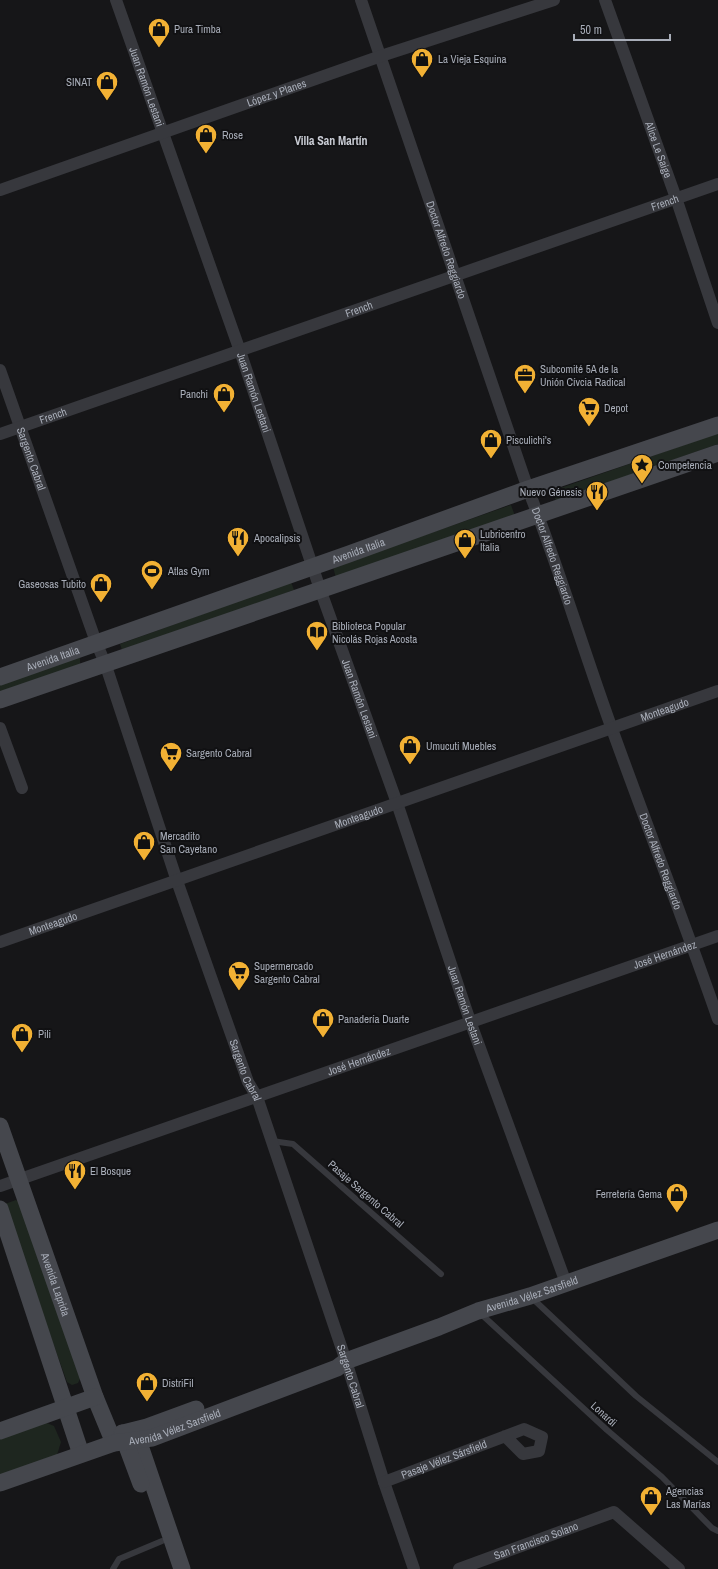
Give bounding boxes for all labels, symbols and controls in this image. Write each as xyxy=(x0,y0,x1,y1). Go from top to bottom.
shop icon: Pura Timba xyxy=(146,16,172,49)
scale bar xyxy=(574,16,670,42)
place label: Pura Timba xyxy=(174,22,221,36)
text: 50 m xyxy=(580,22,602,38)
street label: Juan Ramón Lestani xyxy=(126,45,167,128)
shop icon: La Vieja Esquina xyxy=(409,46,435,79)
place label: La Vieja Esquina xyxy=(438,52,507,66)
shop icon: SINAT xyxy=(94,69,120,102)
place label: SINAT xyxy=(66,75,92,89)
street label: López y Planes xyxy=(245,76,308,110)
street label: Alice Le Saige xyxy=(642,119,675,180)
shop icon: Rose xyxy=(193,122,219,155)
place label: Rose xyxy=(222,128,243,142)
district label: Villa San Martín xyxy=(294,133,368,149)
street label: French xyxy=(649,191,680,214)
street label: Doctor Alfredo Reggiardo xyxy=(423,199,469,300)
street label: French xyxy=(343,298,374,320)
street label: Juan Ramón Lestani xyxy=(234,351,274,434)
office icon: Subcomité 5A de la Unión Cívcia Radical xyxy=(512,362,538,395)
place label: Subcomité 5A de la Unión Cívcia Radical xyxy=(540,362,625,389)
shop icon: Panchi xyxy=(211,381,237,414)
place label: Panchi xyxy=(180,387,208,401)
supermarket icon: Depot xyxy=(576,395,602,428)
place label: Depot xyxy=(604,401,629,415)
street label: French xyxy=(37,404,68,427)
street label: Sargento Cabral xyxy=(14,425,49,492)
shop icon: Pisculichi's xyxy=(478,427,504,460)
place label: Pisculichi's xyxy=(506,433,552,447)
place icon: Competencia xyxy=(629,452,655,485)
place label: Competencia xyxy=(658,458,712,472)
restaurant icon: Nuevo Génesis xyxy=(584,479,610,512)
place label: Nuevo Génesis xyxy=(520,485,582,499)
street label: Doctor Alfredo Reggiardo xyxy=(529,505,576,606)
restaurant icon: Apocalipsis xyxy=(225,525,251,558)
shop icon: Lubricentro Italia xyxy=(452,527,478,560)
place label: Lubricentro Italia xyxy=(480,527,526,554)
place label: Apocalipsis xyxy=(253,531,301,545)
street label: Avenida Italia xyxy=(329,535,387,567)
sports icon: Atlas Gym xyxy=(139,558,165,591)
place label: Atlas Gym xyxy=(167,564,210,578)
shop icon: Gaseosas Tubito xyxy=(88,571,114,604)
place label: Gaseosas Tubito xyxy=(18,577,86,591)
library icon: Biblioteca Popular Nicolás Rojas Acosta xyxy=(304,619,330,652)
place label: Biblioteca Popular Nicolás Rojas Acosta xyxy=(332,619,417,646)
street label: Avenida Italia xyxy=(24,643,81,674)
street label: Juan Ramón Lestani xyxy=(339,657,380,740)
street label: Monteagudo xyxy=(639,695,691,725)
shop icon: Umucuti Muebles xyxy=(397,733,423,766)
place label: Umucuti Muebles xyxy=(426,739,497,753)
supermarket icon: Sargento Cabral xyxy=(158,740,184,773)
place label: Sargento Cabral xyxy=(186,746,252,760)
street label: Monteagudo xyxy=(333,802,385,832)
street label: Doctor Alfredo Reggiardo xyxy=(636,811,685,912)
shop icon: Mercadito San Cayetano xyxy=(131,829,157,862)
place label: Mercadito San Cayetano xyxy=(160,829,217,856)
street label: Monteagudo xyxy=(27,909,79,938)
street label: José Hernández xyxy=(631,937,699,972)
supermarket icon: Supermercado Sargento Cabral xyxy=(226,959,252,992)
place label: Supermercado Sargento Cabral xyxy=(254,959,320,986)
street label: Juan Ramón Lestani xyxy=(445,963,485,1047)
shop icon: Panadería Duarte xyxy=(310,1006,336,1039)
place label: Panadería Duarte xyxy=(338,1012,409,1026)
shop icon: Pili xyxy=(9,1021,35,1054)
place label: Pili xyxy=(38,1027,51,1041)
street label: Sargento Cabral xyxy=(226,1037,265,1102)
street label: José Hernández xyxy=(325,1043,393,1078)
street label: Pasaje Sargento Cabral xyxy=(325,1157,407,1231)
restaurant icon: El Bosque xyxy=(62,1158,88,1191)
place label: El Bosque xyxy=(90,1164,131,1178)
shop icon: Ferretería Gema xyxy=(664,1181,690,1214)
place label: Ferretería Gema xyxy=(596,1187,662,1201)
street label: Avenida Laprida xyxy=(38,1250,73,1318)
street label: Avenida Vélez Sarsfield xyxy=(483,1273,580,1316)
street label: Sargento Cabral xyxy=(334,1343,367,1410)
shop icon: DistriFil xyxy=(134,1370,160,1403)
place label: DistriFil xyxy=(162,1376,194,1390)
street label: Lonardi xyxy=(588,1399,620,1429)
street label: Avenida Vélez Sarsfield xyxy=(127,1406,223,1448)
street label: Pasaje Vélez Sársfield xyxy=(399,1437,489,1482)
shop icon: Agencias Las Marías xyxy=(638,1484,664,1517)
place label: Agencias Las Marías xyxy=(665,1484,711,1511)
street label: San Francisco Solano xyxy=(492,1519,580,1563)

